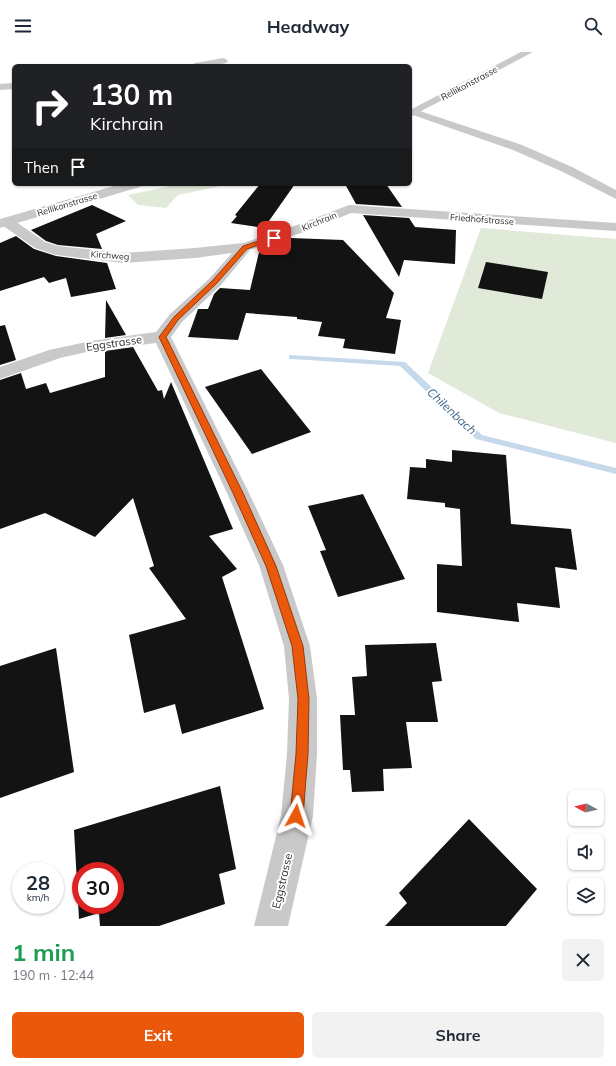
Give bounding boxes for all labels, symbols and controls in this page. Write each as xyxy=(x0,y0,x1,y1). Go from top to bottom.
icon: menu xyxy=(12,15,34,37)
text: Headway xyxy=(267,15,349,38)
icon: search xyxy=(582,15,604,37)
street label: Rellikonstrasse xyxy=(439,63,499,103)
text: 130 m xyxy=(90,77,173,112)
icon: right xyxy=(24,80,76,132)
text: Kirchrain xyxy=(90,112,164,135)
icon: arrive xyxy=(67,156,89,178)
text: Then xyxy=(24,158,59,177)
street label: Rellikonstrasse xyxy=(36,190,99,218)
street label: Kirchrain xyxy=(300,209,338,233)
street label: Friedhofstrasse xyxy=(450,211,514,227)
pin xyxy=(257,221,291,255)
icon: arrive xyxy=(263,227,285,249)
street label: Kirchweg xyxy=(90,248,130,262)
street label: Eggstrasse xyxy=(85,332,143,354)
water label: Chilenbach xyxy=(424,384,480,438)
north arrow xyxy=(568,790,604,826)
map controls xyxy=(568,790,604,914)
position arrow xyxy=(275,795,317,837)
button: sound xyxy=(568,834,604,870)
street label: Eggstrasse xyxy=(269,852,295,910)
speed limit sign: 30 xyxy=(72,862,124,914)
text: 28 xyxy=(26,870,50,895)
button: layers xyxy=(568,878,604,914)
text: km/h xyxy=(27,891,49,904)
text: 1 min xyxy=(12,937,75,967)
button: close xyxy=(562,939,604,981)
text: 190 m · 12:44 xyxy=(12,967,94,983)
button: Exit xyxy=(12,1012,304,1058)
button: Share xyxy=(312,1012,604,1058)

